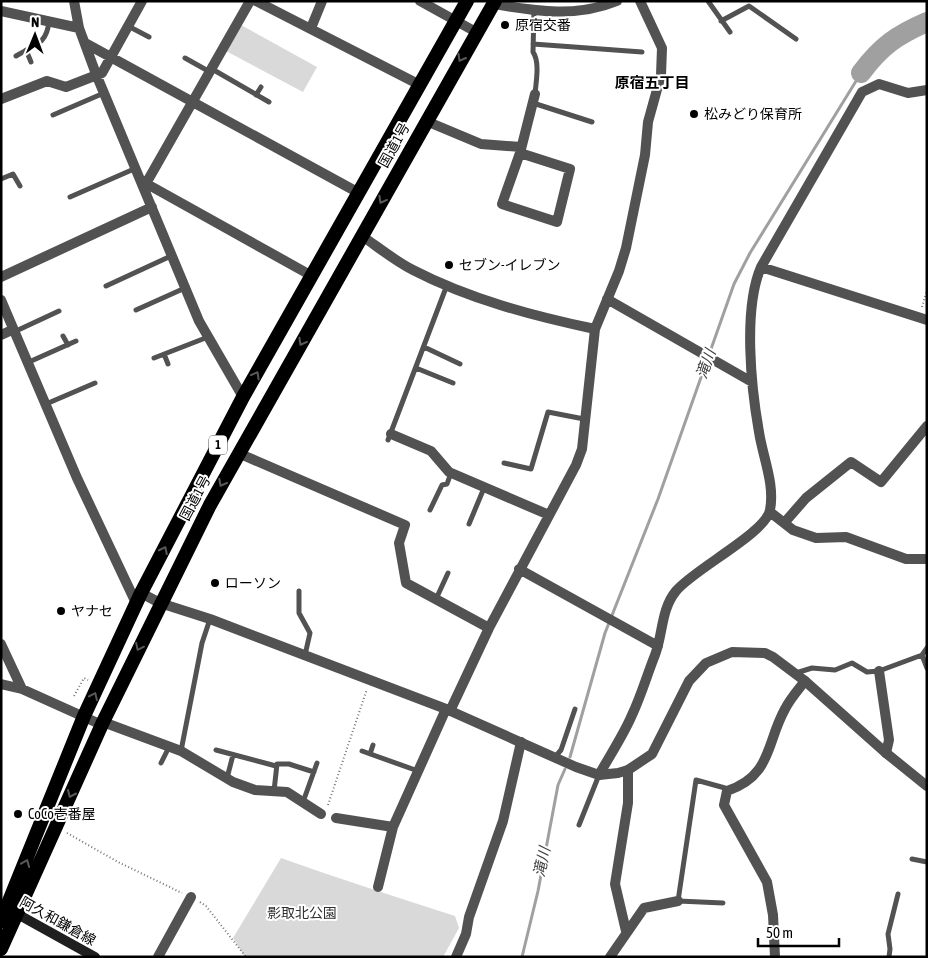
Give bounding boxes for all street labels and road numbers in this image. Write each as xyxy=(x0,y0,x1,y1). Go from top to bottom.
street label: 国道1号 xyxy=(375,120,413,170)
road number: 1 xyxy=(209,436,227,454)
street label: 国道1号 xyxy=(177,473,213,523)
street label: 阿久和鎌倉線 xyxy=(17,894,99,948)

